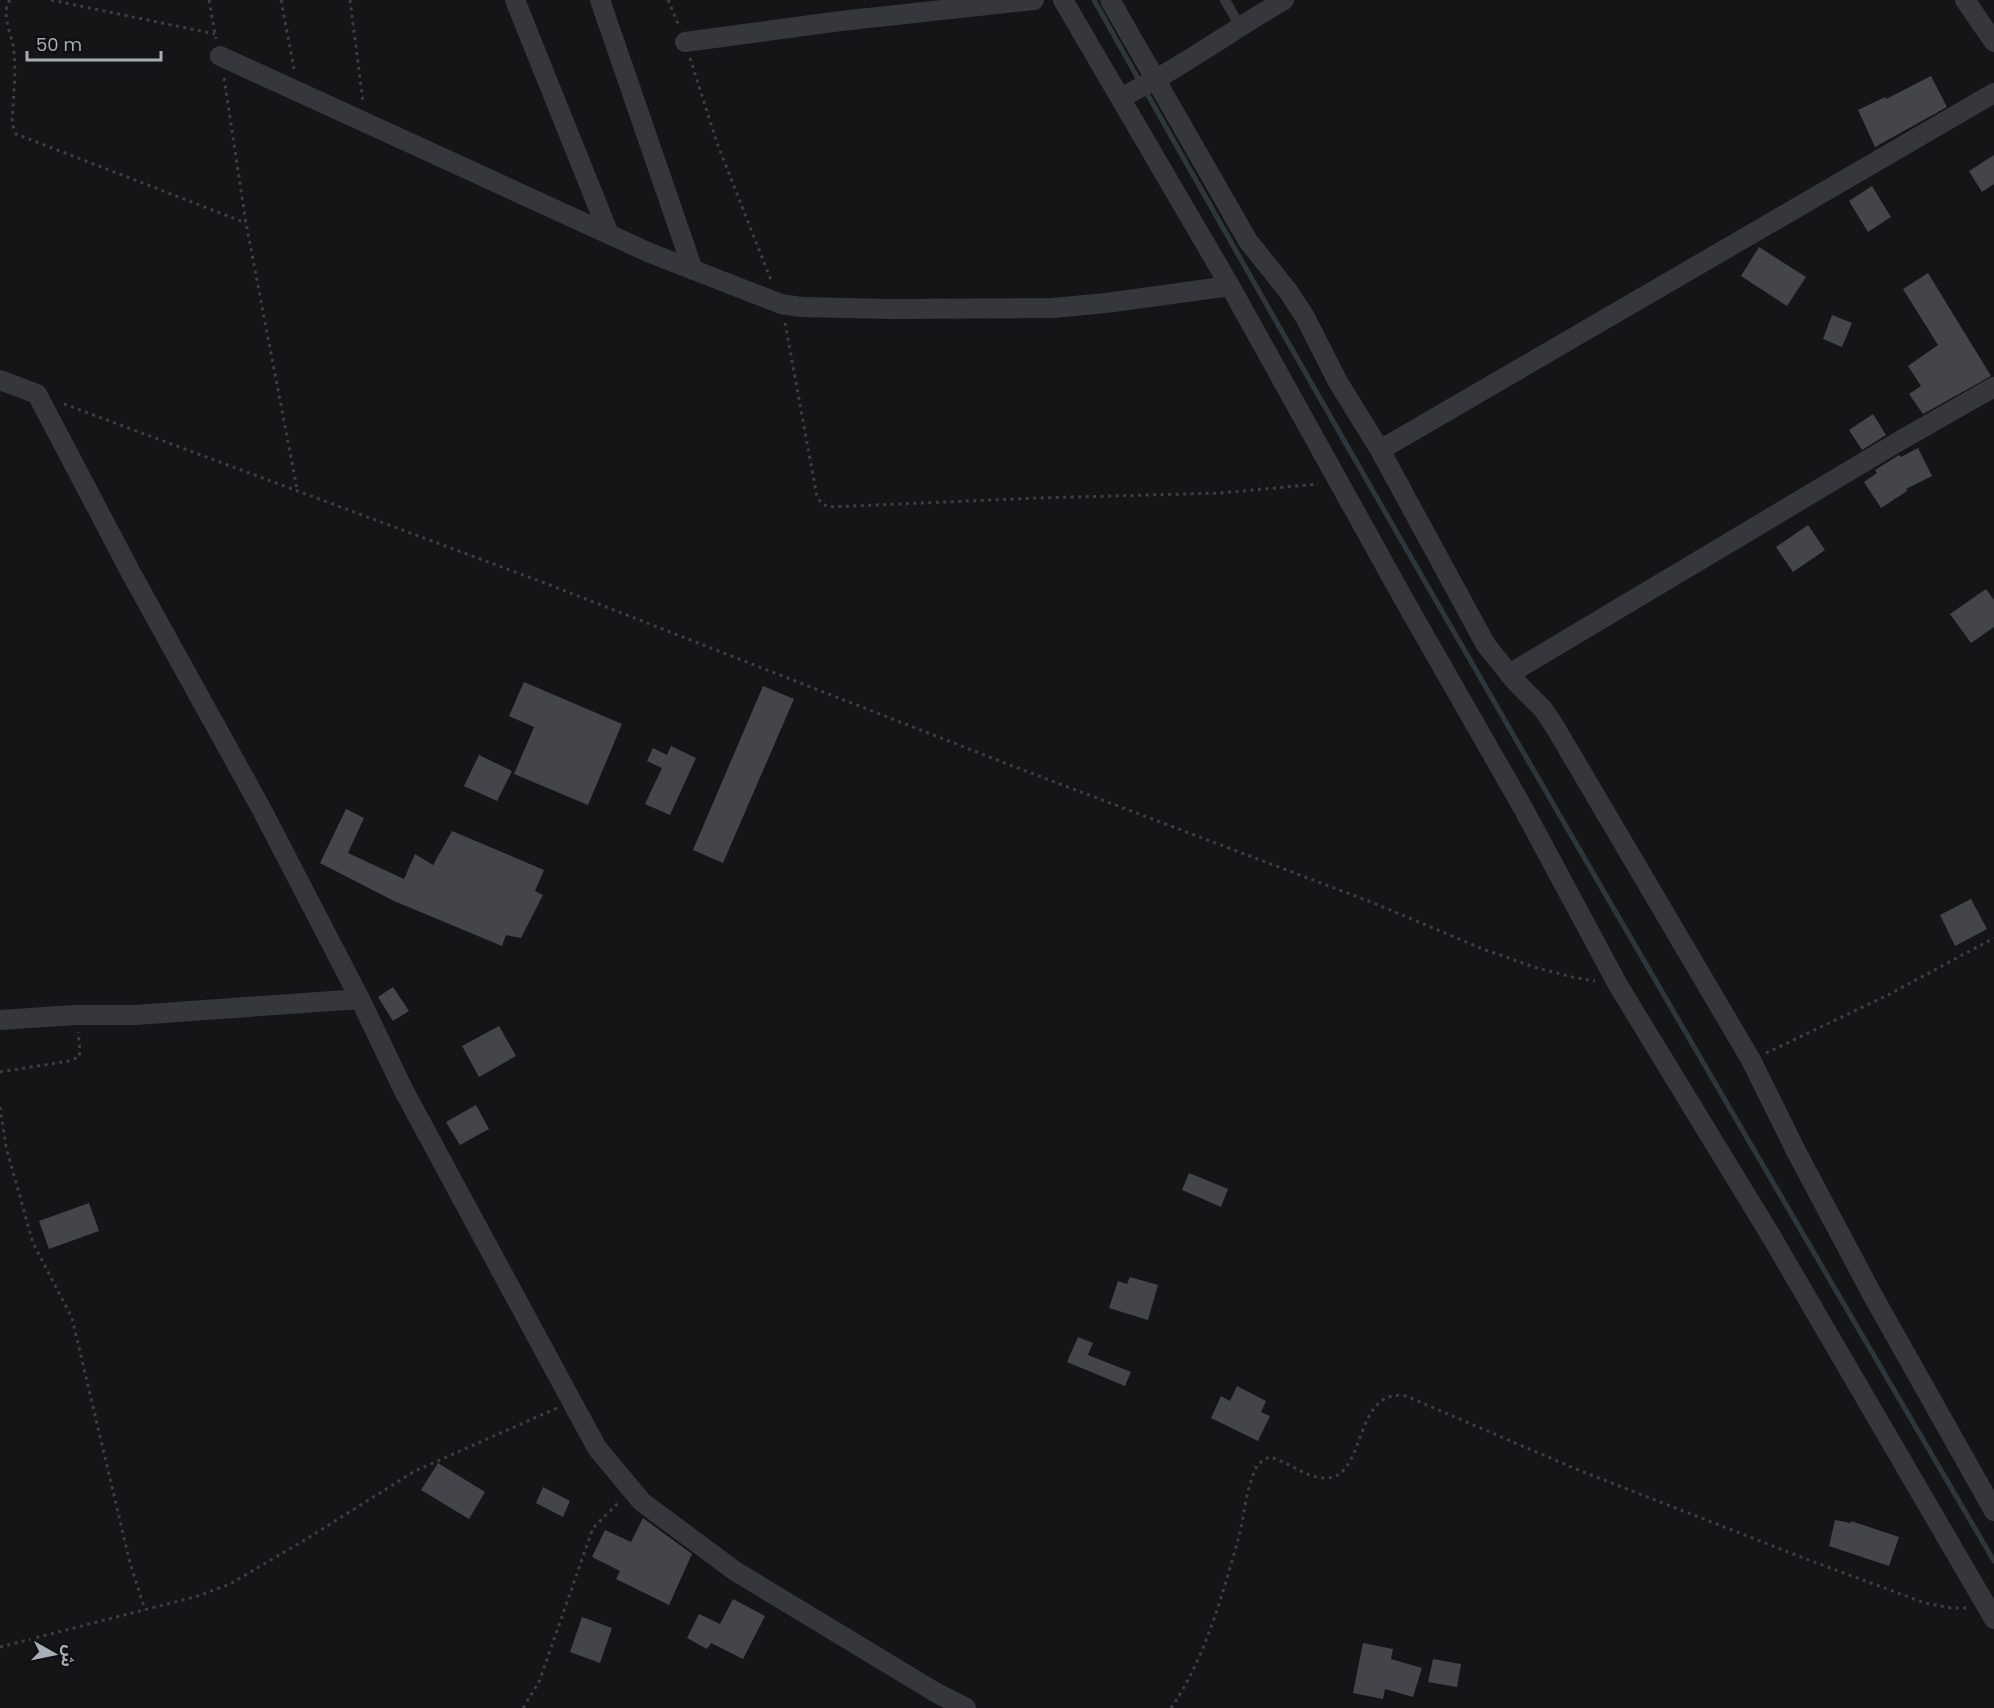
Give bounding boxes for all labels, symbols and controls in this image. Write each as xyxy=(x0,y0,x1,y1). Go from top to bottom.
scale bar xyxy=(27,24,160,62)
text: 50 m xyxy=(36,32,82,57)
north arrow xyxy=(24,1624,84,1684)
text: ش xyxy=(55,1644,81,1669)

